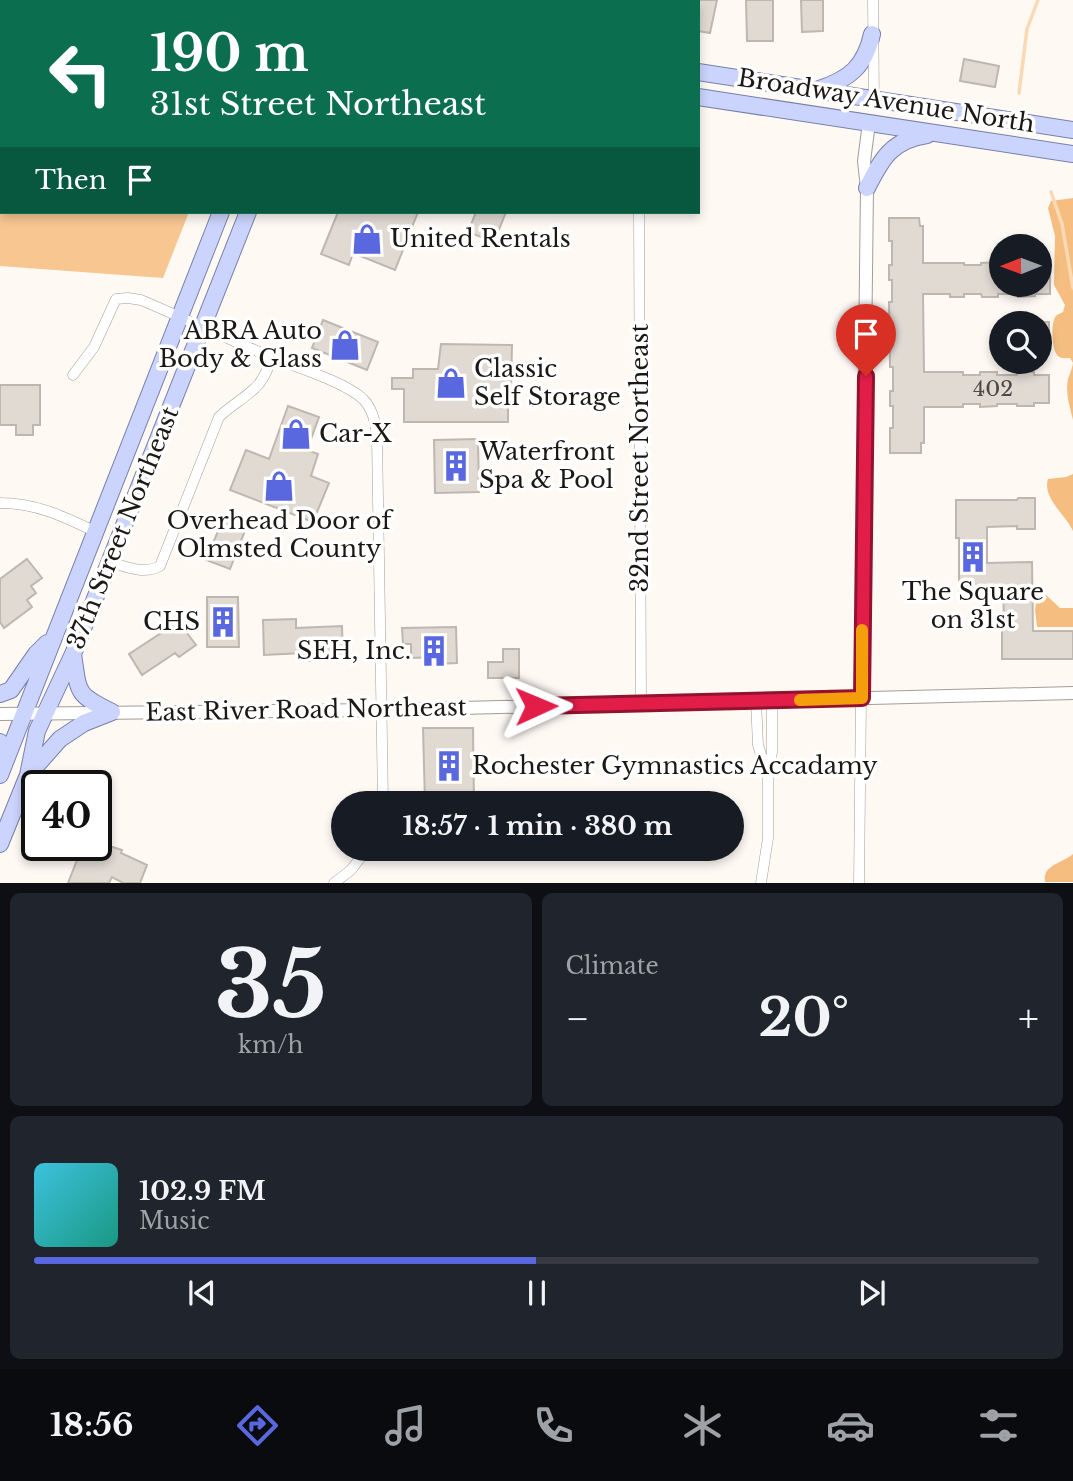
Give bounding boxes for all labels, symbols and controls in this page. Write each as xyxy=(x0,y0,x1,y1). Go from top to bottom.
text: 190 m xyxy=(150,23,309,84)
icon: left xyxy=(35,28,126,119)
street label: Broadway Avenue North xyxy=(736,63,1037,138)
text: 31st Street Northeast xyxy=(150,84,486,124)
icon: arrive xyxy=(121,161,159,199)
text: Then xyxy=(35,164,107,196)
shop icon: United Rentals xyxy=(350,222,384,256)
place label: United Rentals xyxy=(390,224,571,253)
north arrow xyxy=(989,234,1052,298)
map controls xyxy=(989,234,1052,374)
pin xyxy=(836,304,896,376)
button: search xyxy=(989,311,1052,374)
icon: arrive xyxy=(847,315,885,353)
place label: ABRA Auto Body & Glass xyxy=(159,316,322,373)
street label: 32nd Street Northeast xyxy=(625,324,654,592)
shop icon: ABRA Auto Body & Glass xyxy=(328,328,362,362)
place label: Classic Self Storage xyxy=(474,354,621,411)
shop icon: Classic Self Storage xyxy=(434,366,468,400)
house number: 402 xyxy=(973,376,1013,402)
street label: 37th Street Northeast xyxy=(61,402,184,653)
shop icon: Car-X xyxy=(279,417,313,451)
place label: Car-X xyxy=(319,419,392,448)
place label: Waterfront Spa & Pool xyxy=(478,437,615,494)
building icon: Waterfront Spa & Pool xyxy=(439,449,473,483)
shop icon: Overhead Door of Olmsted County xyxy=(262,469,296,503)
place label: Overhead Door of Olmsted County xyxy=(167,506,394,563)
building icon: The Square on 31st xyxy=(956,540,990,574)
place label: The Square on 31st xyxy=(902,577,1044,634)
building icon: CHS xyxy=(206,605,240,639)
place label: CHS xyxy=(143,607,200,636)
building icon: SEH, Inc. xyxy=(417,634,451,668)
place label: SEH, Inc. xyxy=(297,636,411,665)
position arrow xyxy=(499,669,573,743)
street label: East River Road Northeast xyxy=(145,692,467,727)
building icon: Rochester Gymnastics Accadamy xyxy=(432,749,466,783)
place label: Rochester Gymnastics Accadamy xyxy=(472,751,878,780)
speed limit sign: 40 xyxy=(21,770,112,861)
text: 18:57 · 1 min · 380 m xyxy=(402,810,673,842)
text: 35 xyxy=(215,929,327,1042)
text: Climate xyxy=(566,952,659,980)
text: 20° xyxy=(759,986,849,1050)
text: − xyxy=(566,995,590,1042)
text: + xyxy=(1018,995,1039,1042)
text: km/h xyxy=(238,1031,303,1059)
text: 102.9 FM xyxy=(139,1175,266,1207)
text: Music xyxy=(139,1207,210,1235)
icon: previous xyxy=(183,1274,221,1312)
icon: pause xyxy=(518,1274,556,1312)
icon: next xyxy=(853,1274,891,1312)
icon: directions xyxy=(233,1401,282,1450)
icon: music xyxy=(381,1401,430,1450)
icon: phone xyxy=(529,1401,578,1450)
icon: climate xyxy=(678,1401,727,1450)
icon: car xyxy=(826,1401,875,1450)
icon: filters xyxy=(974,1401,1023,1450)
text: 18:56 xyxy=(50,1405,134,1445)

